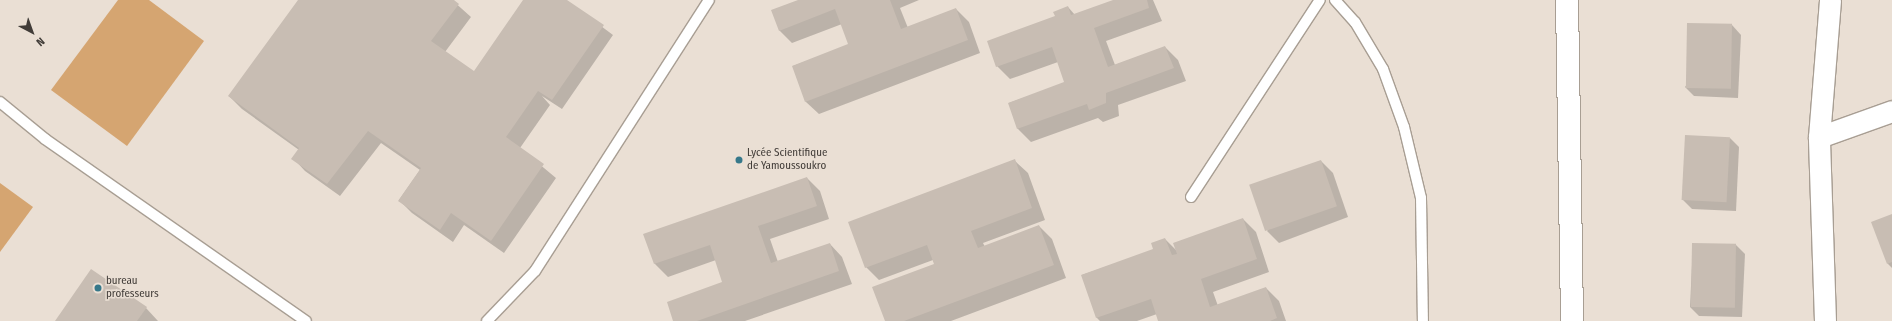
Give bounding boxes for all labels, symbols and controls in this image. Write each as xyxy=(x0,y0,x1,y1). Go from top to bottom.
north arrow xyxy=(12,12,52,52)
text: N xyxy=(33,34,47,49)
place label: Lycée Scientifique de Yamoussoukro xyxy=(747,147,827,173)
marker: Lycée Scientifique de Yamoussoukro xyxy=(734,155,744,165)
place label: bureau professeurs xyxy=(106,275,159,301)
marker: bureau professeurs xyxy=(93,283,103,293)

